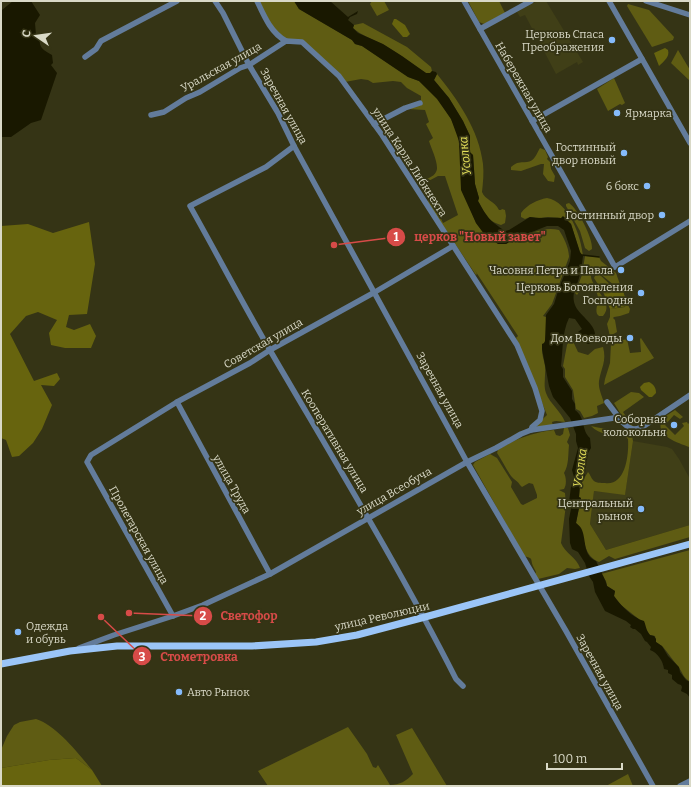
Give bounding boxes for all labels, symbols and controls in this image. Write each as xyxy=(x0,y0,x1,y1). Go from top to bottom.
north arrow xyxy=(16,16,56,56)
place label: Церковь Спаса Преображения xyxy=(522,28,604,54)
text: С xyxy=(20,29,34,39)
marker: Церковь Спаса Преображения xyxy=(607,35,617,45)
street label: Уральская улица xyxy=(179,40,264,95)
street label: Набережная улица xyxy=(492,40,555,135)
street label: Заречная улица xyxy=(257,66,310,147)
street label: улица Карла Либкнехта xyxy=(369,105,450,219)
place label: Ярмарка xyxy=(625,107,672,120)
marker: Ярмарка xyxy=(612,108,622,118)
water label: Усолка xyxy=(456,136,474,176)
place label: Гостинный двор новый xyxy=(552,141,616,167)
marker: Гостинный двор новый xyxy=(619,148,629,158)
place label: 6 бокс xyxy=(606,180,639,193)
marker: 6 бокс xyxy=(642,181,652,191)
place label: Гостинный двор xyxy=(566,209,654,222)
marker: Гостинный двор xyxy=(657,210,667,220)
callout: церков "Новый завет" xyxy=(386,225,554,249)
text: 1 xyxy=(393,230,399,244)
text: церков "Новый завет" xyxy=(414,230,546,244)
place label: Часовня Петра и Павла xyxy=(489,264,613,277)
marker: Часовня Петра и Павла xyxy=(616,265,626,275)
place label: Церковь Богоявления Господня xyxy=(516,281,633,307)
marker: Церковь Богоявления Господня xyxy=(636,288,646,298)
street label: Советская улица xyxy=(221,316,305,371)
place label: Дом Воеводы xyxy=(551,332,622,345)
marker: Дом Воеводы xyxy=(625,333,635,343)
street label: Заречная улица xyxy=(413,350,466,431)
street label: Кооперативная улица xyxy=(299,387,371,495)
place label: Соборная колокольня xyxy=(603,413,666,439)
marker: Соборная колокольня xyxy=(669,420,679,430)
water label: Усолка xyxy=(570,448,590,488)
street label: улица Труда xyxy=(209,452,253,516)
street label: улица Всеобуча xyxy=(354,465,434,519)
street label: Пролетарская улица xyxy=(106,484,171,587)
place label: Центральный рынок xyxy=(558,497,634,523)
marker: Центральный рынок xyxy=(636,504,646,514)
street label: улица Революции xyxy=(333,599,431,634)
callout: Светофор xyxy=(193,604,286,628)
text: 2 xyxy=(200,609,207,623)
text: Светофор xyxy=(221,609,277,623)
place label: Одежда и обувь xyxy=(26,620,68,646)
marker: Одежда и обувь xyxy=(13,627,23,637)
street label: Заречная улица xyxy=(573,632,626,713)
callout: Стометровка xyxy=(132,644,246,668)
text: 3 xyxy=(139,650,146,664)
text: Стометровка xyxy=(160,650,238,664)
place label: Авто Рынок xyxy=(187,686,250,699)
marker: Авто Рынок xyxy=(174,687,184,697)
scale bar xyxy=(547,745,622,771)
text: 100 m xyxy=(553,752,588,766)

